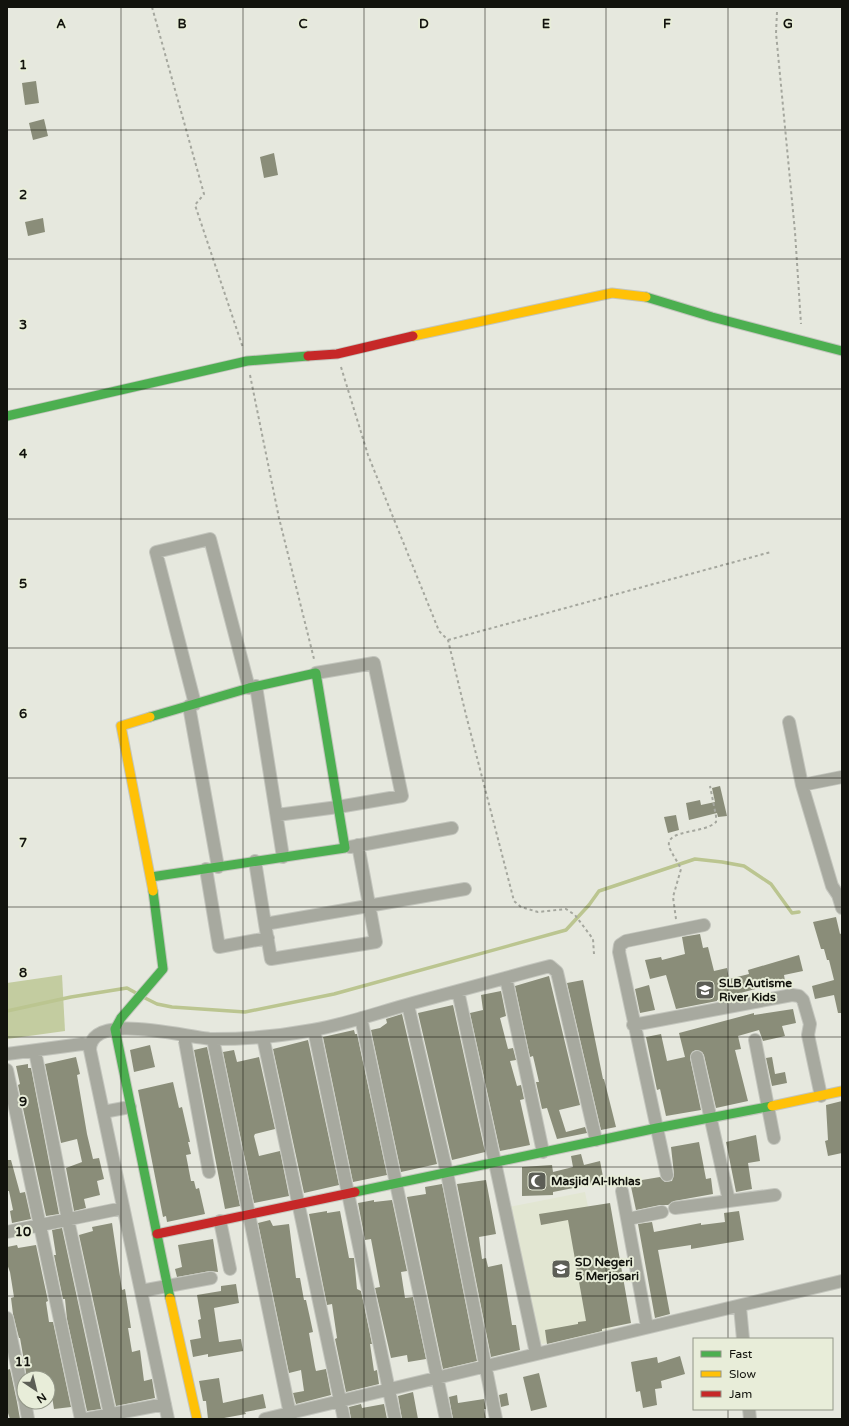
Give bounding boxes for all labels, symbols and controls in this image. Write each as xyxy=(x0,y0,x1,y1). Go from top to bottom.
text: A xyxy=(56,16,66,32)
text: B xyxy=(177,16,187,32)
text: C xyxy=(298,16,308,32)
text: D xyxy=(419,16,429,32)
text: E xyxy=(542,16,550,32)
text: F xyxy=(663,16,671,32)
text: G xyxy=(783,16,793,32)
text: 1 xyxy=(19,57,27,73)
text: 2 xyxy=(19,187,27,203)
text: 3 xyxy=(19,317,27,333)
text: 4 xyxy=(19,446,28,462)
text: 5 xyxy=(19,576,27,592)
text: 6 xyxy=(19,706,27,722)
text: 7 xyxy=(19,835,27,851)
text: 8 xyxy=(19,965,27,981)
place label: SLB Autisme River Kids xyxy=(719,976,792,1004)
school or university icon: SLB Autisme River Kids xyxy=(694,979,716,1001)
text: 9 xyxy=(19,1094,27,1110)
mosque icon: Masjid Al-Ikhlas xyxy=(526,1170,548,1192)
place label: Masjid Al-Ikhlas xyxy=(551,1174,641,1189)
text: 10 xyxy=(15,1224,31,1240)
place label: SD Negeri 5 Merjosari xyxy=(575,1255,639,1284)
school or university icon: SD Negeri 5 Merjosari xyxy=(550,1258,572,1280)
legend xyxy=(693,1338,833,1410)
text: Fast xyxy=(729,1347,753,1361)
text: 11 xyxy=(15,1354,31,1370)
text: Slow xyxy=(729,1367,756,1381)
north arrow xyxy=(16,1370,56,1410)
text: Jam xyxy=(729,1387,752,1401)
text: N xyxy=(34,1390,49,1406)

